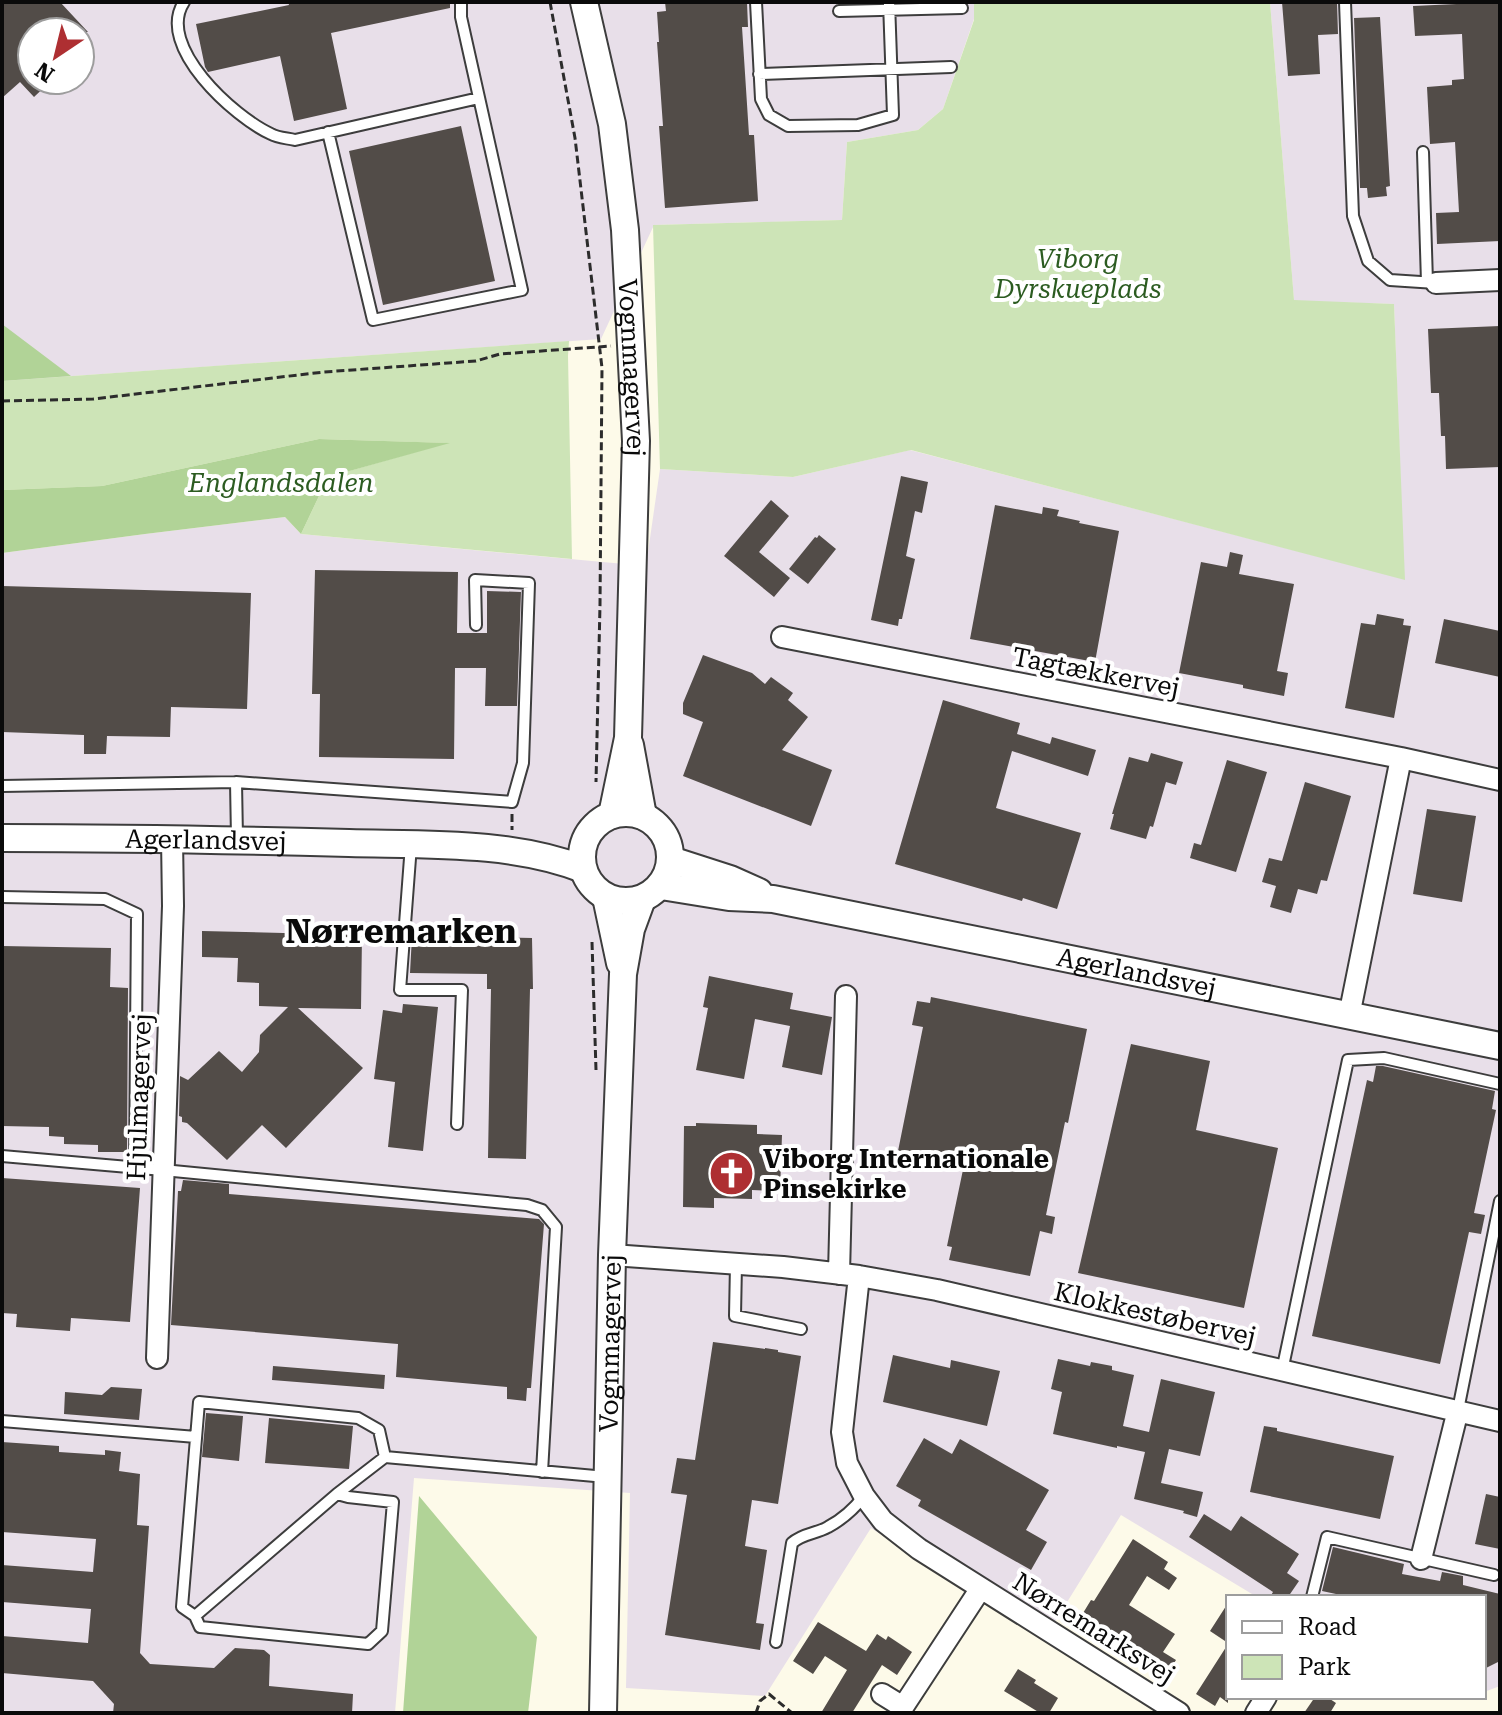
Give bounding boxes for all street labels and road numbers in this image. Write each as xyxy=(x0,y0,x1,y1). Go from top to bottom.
street label: Vognmagervej xyxy=(613,278,651,457)
street label: Tagtækkervej xyxy=(1010,641,1182,703)
street label: Agerlandsvej xyxy=(125,824,287,856)
street label: Agerlandsvej xyxy=(1054,942,1219,1003)
street label: Hjulmagervej xyxy=(121,1013,157,1181)
street label: Vognmagervej xyxy=(594,1254,627,1432)
street label: Klokkestøbervej xyxy=(1051,1276,1259,1352)
street label: Nørremarksvej xyxy=(1007,1566,1181,1690)

